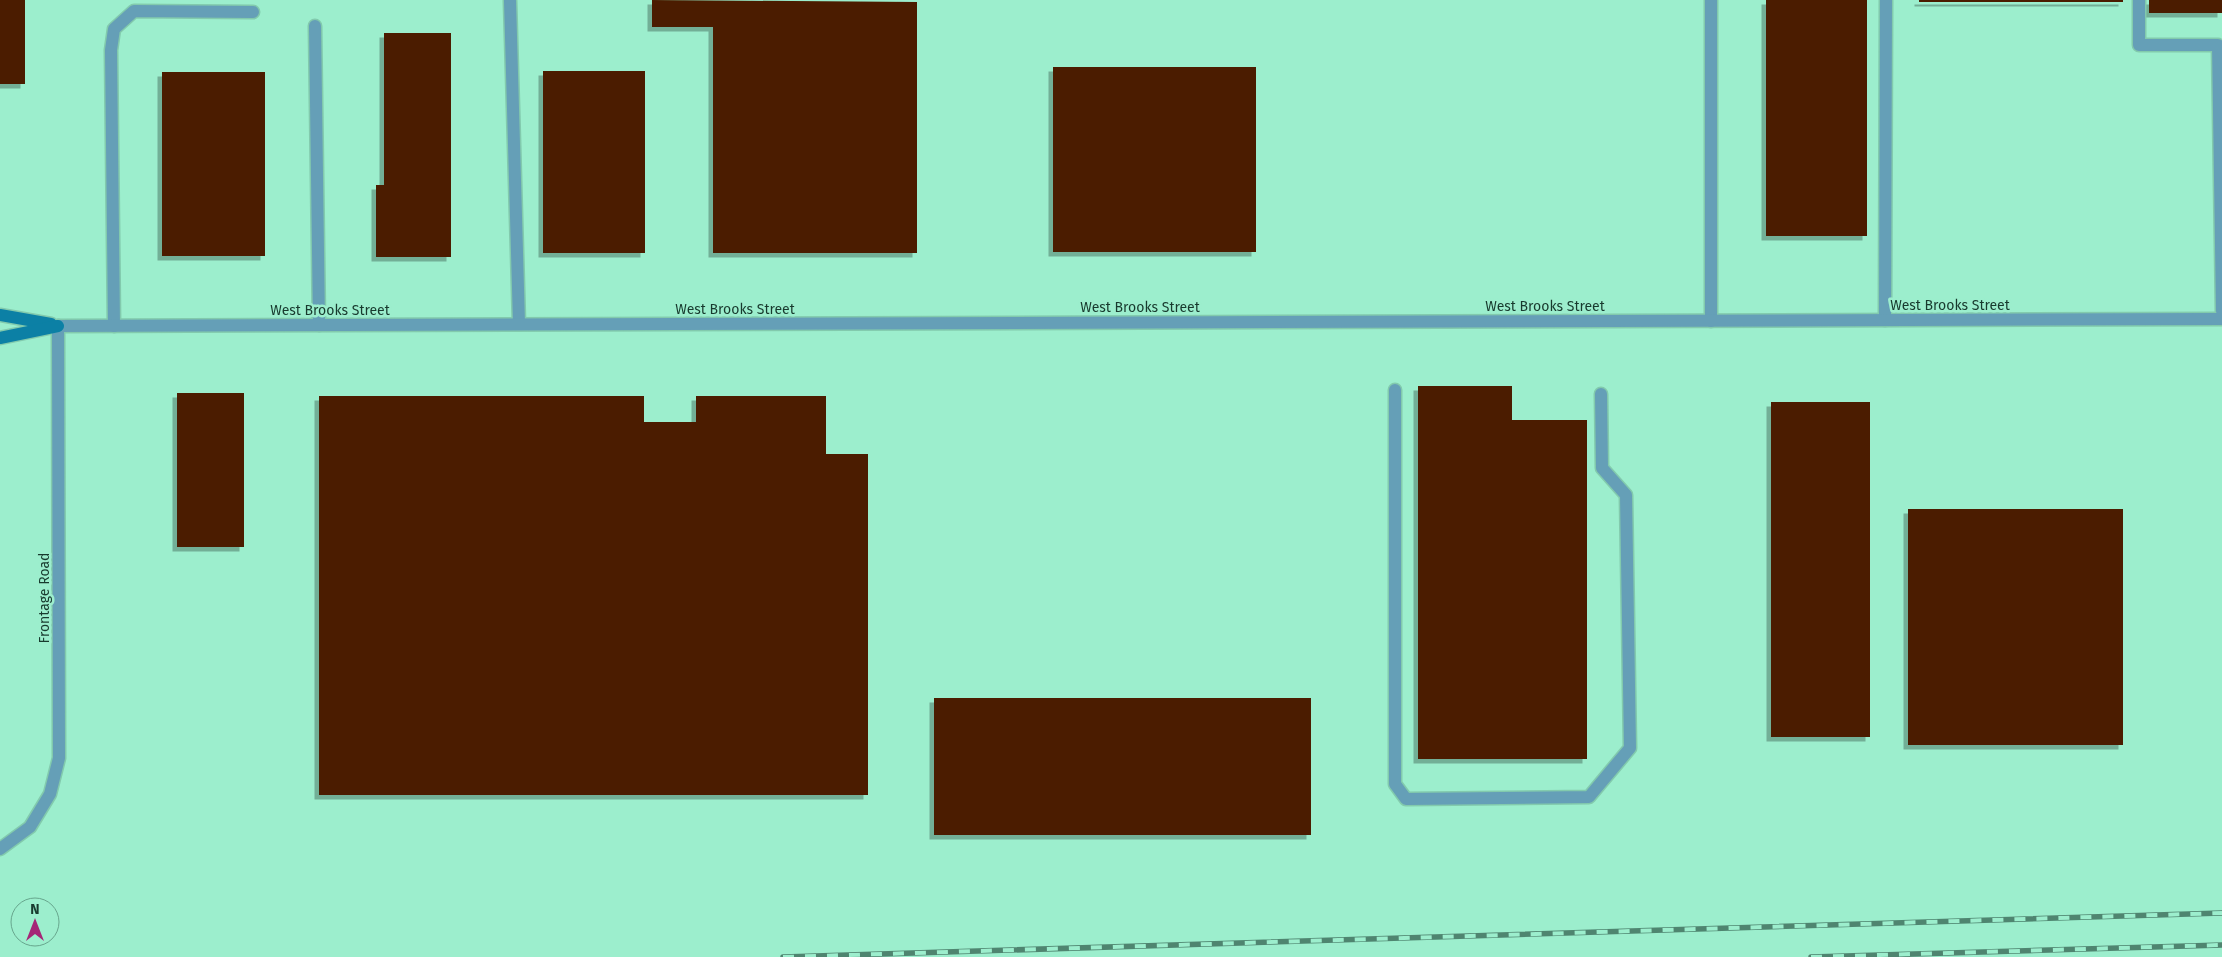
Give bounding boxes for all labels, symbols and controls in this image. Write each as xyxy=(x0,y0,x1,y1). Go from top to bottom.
street label: West Brooks Street xyxy=(1890,297,2011,314)
street label: West Brooks Street xyxy=(1485,298,1606,315)
street label: West Brooks Street xyxy=(1080,299,1201,316)
street label: West Brooks Street xyxy=(675,301,796,318)
street label: West Brooks Street xyxy=(270,302,391,319)
street label: Frontage Road xyxy=(36,553,53,643)
north arrow xyxy=(10,897,60,947)
text: N xyxy=(30,901,40,918)

